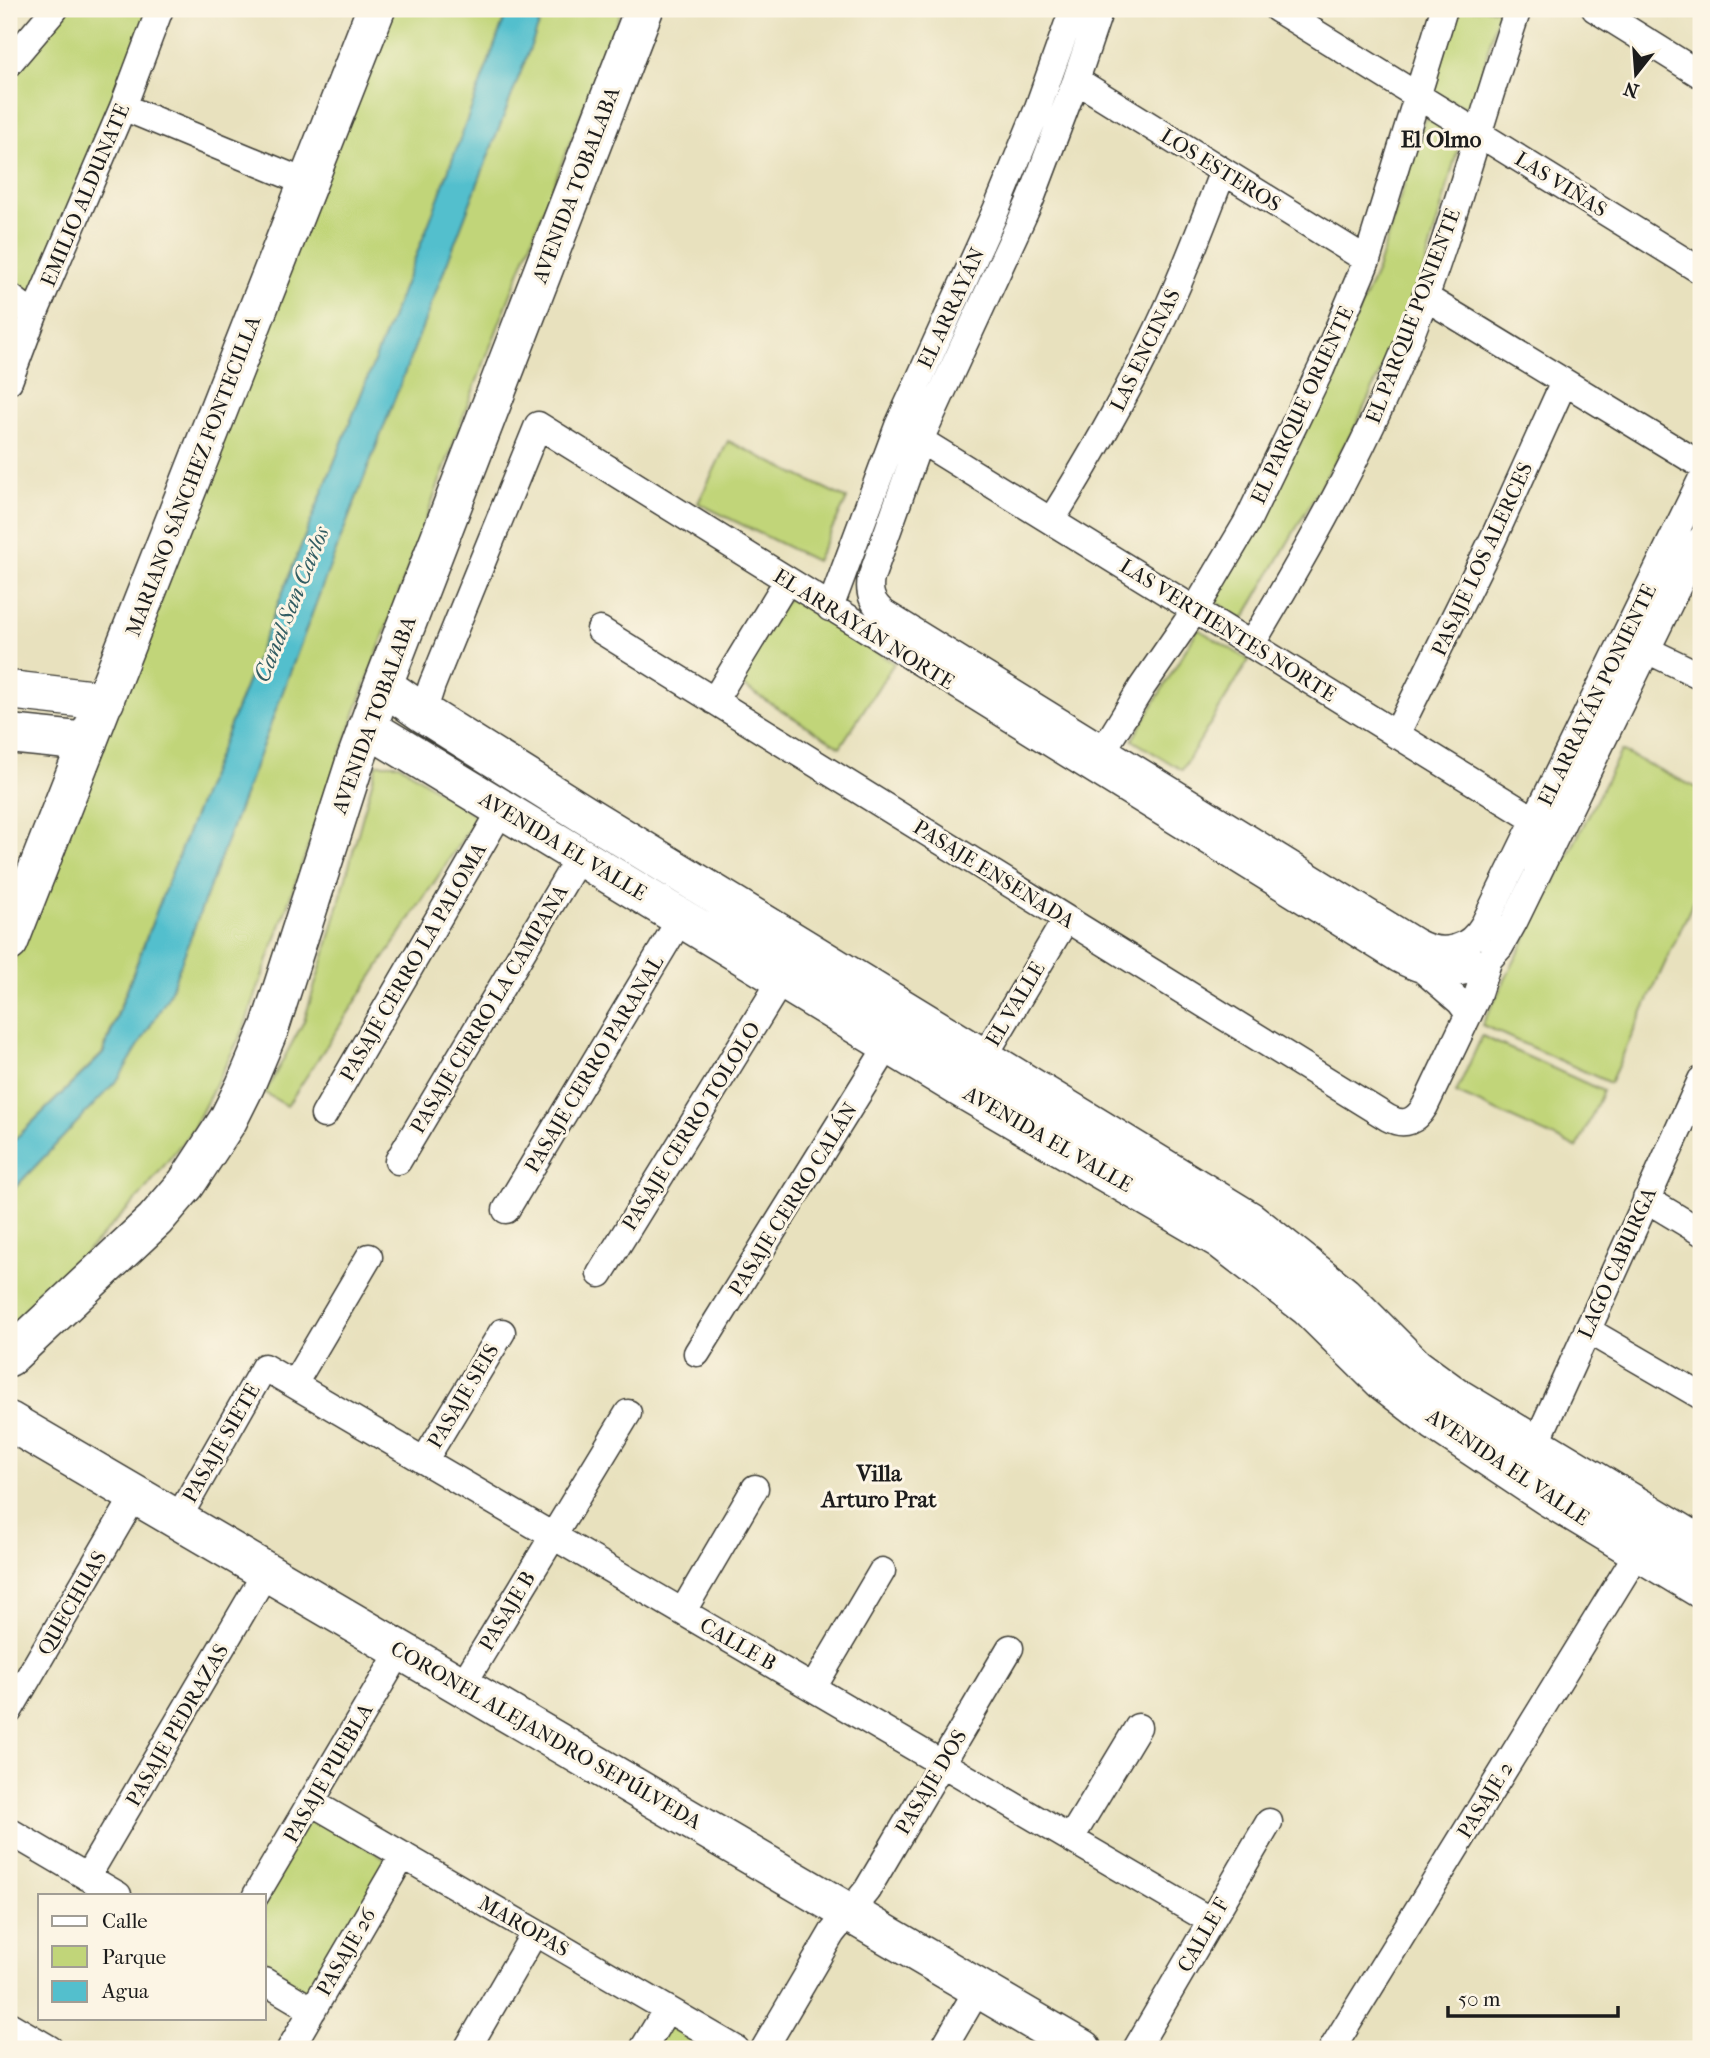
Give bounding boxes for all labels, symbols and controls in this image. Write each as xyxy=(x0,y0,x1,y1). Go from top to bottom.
north arrow xyxy=(1602,38,1672,108)
text: N xyxy=(1621,77,1641,102)
street label: AVENIDA TOBALABA xyxy=(527,83,625,287)
street label: EMILIO ALDUNATE xyxy=(36,100,134,290)
street label: LOS ESTEROS xyxy=(1156,123,1286,217)
district label: El Olmo xyxy=(1401,126,1482,153)
street label: LAS VIÑAS xyxy=(1511,146,1611,222)
street label: EL PARQUE PONIENTE xyxy=(1361,205,1465,427)
street label: EL ARRAYÁN xyxy=(913,244,989,372)
street label: LAS ENCINAS xyxy=(1105,285,1185,415)
street label: EL PARQUE ORIENTE xyxy=(1246,302,1358,508)
street label: MARIANO SÁNCHEZ FONTECILLA xyxy=(121,312,265,640)
street label: PASAJE LOS ALERCES xyxy=(1427,458,1537,660)
water label: Canal San Carlos xyxy=(248,522,335,686)
street label: LAS VERTIENTES NORTE xyxy=(1116,554,1341,707)
street label: EL ARRAYÁN NORTE xyxy=(769,564,959,694)
street label: EL ARRAYÁN PONIENTE xyxy=(1533,580,1661,810)
street label: AVENIDA TOBALABA xyxy=(327,613,421,818)
street label: AVENIDA EL VALLE xyxy=(474,786,651,905)
street label: PASAJE ENSENADA xyxy=(909,815,1079,933)
street label: PASAJE CERRO LA PALOMA xyxy=(335,838,491,1085)
street label: PASAJE CERRO LA CAMPANA xyxy=(405,880,573,1138)
street label: PASAJE CERRO PARANAL xyxy=(520,951,669,1177)
street label: EL VALLE xyxy=(980,957,1050,1051)
street label: PASAJE CERRO TOLOLO xyxy=(617,1017,765,1235)
street label: AVENIDA EL VALLE xyxy=(959,1080,1137,1197)
street label: PASAJE CERRO CALÁN xyxy=(724,1098,862,1300)
street label: LAGO CABURGA xyxy=(1573,1183,1661,1342)
street label: PASAJE SEIS xyxy=(422,1339,504,1453)
street label: PASAJE SIETE xyxy=(177,1379,265,1507)
street label: AVENIDA EL VALLE xyxy=(1421,1403,1594,1530)
district label: Villa Arturo Prat xyxy=(820,1460,937,1513)
street label: QUECHUAS xyxy=(32,1546,112,1660)
street label: PASAJE B xyxy=(474,1567,540,1655)
street label: CALLE B xyxy=(696,1613,780,1675)
street label: CORONEL ALEJANDRO SEPÚLVEDA xyxy=(386,1636,706,1834)
street label: PASAJE PEDRAZAS xyxy=(121,1640,233,1810)
street label: PASAJE PUEBLA xyxy=(278,1699,378,1847)
street label: PASAJE DOS xyxy=(890,1725,972,1839)
street label: PASAJE 2 xyxy=(1452,1757,1518,1843)
street label: MAROPAS xyxy=(475,1891,573,1961)
legend xyxy=(38,1894,266,2020)
street label: CALLE F xyxy=(1172,1894,1234,1976)
street label: PASAJE 26 xyxy=(311,1903,381,2000)
text: Calle xyxy=(102,1909,148,1933)
text: Parque xyxy=(102,1945,166,1969)
scale bar xyxy=(1448,1974,1617,2018)
text: Agua xyxy=(101,1979,149,2003)
text: 50 m xyxy=(1458,1987,1501,2011)

